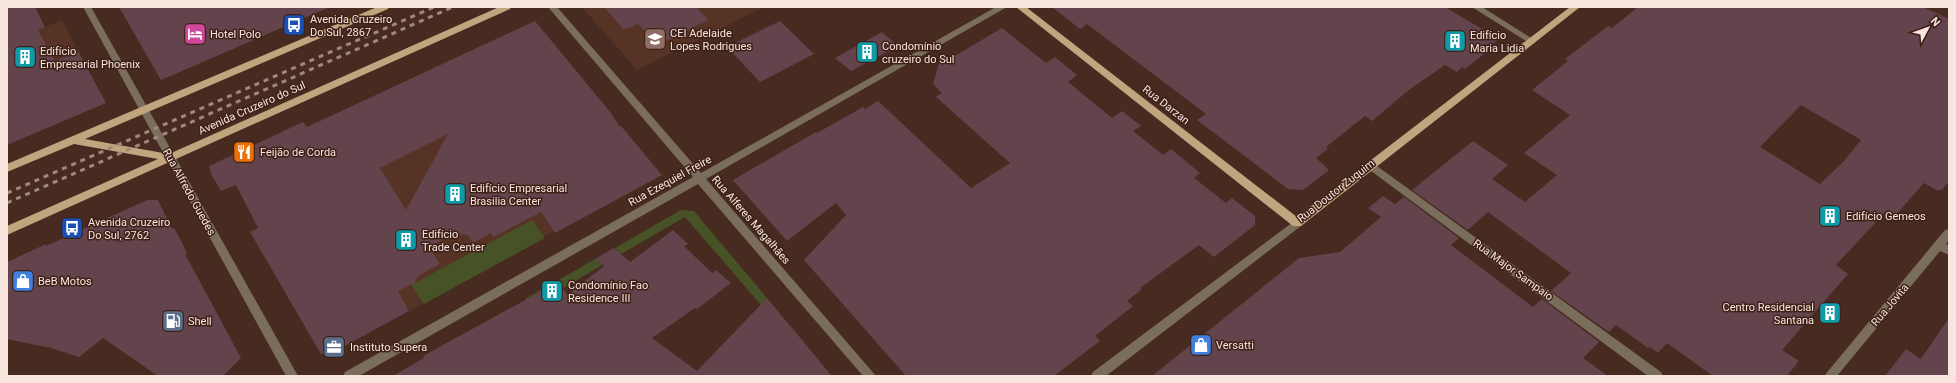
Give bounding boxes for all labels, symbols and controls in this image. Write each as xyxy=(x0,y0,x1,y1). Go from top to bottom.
north arrow xyxy=(1908,8,1948,48)
bus stop icon: Avenida Cruzeiro Do Sul, 2867 xyxy=(281,12,307,38)
place label: Avenida Cruzeiro Do Sul, 2867 xyxy=(310,13,392,39)
text: N xyxy=(1928,15,1943,29)
hotel icon: Hotel Polo xyxy=(182,21,208,47)
school or university icon: CEI Adelaide Lopes Rodrigues xyxy=(642,26,668,52)
place label: CEI Adelaide Lopes Rodrigues xyxy=(670,27,752,53)
place label: Hotel Polo xyxy=(210,28,261,41)
building icon: Edifício Maria Lidia xyxy=(1442,28,1468,54)
place label: Edifício Maria Lidia xyxy=(1470,29,1524,55)
building icon: Condomínio cruzeiro do Sul xyxy=(854,39,880,65)
place label: Condomínio cruzeiro do Sul xyxy=(882,40,955,66)
building icon: Edifício Empresarial Phoenix xyxy=(12,44,38,70)
place label: Edifício Empresarial Phoenix xyxy=(40,45,141,71)
street label: Avenida Cruzeiro do Sul xyxy=(197,79,307,137)
street label: Rua Darzan xyxy=(1140,83,1192,127)
restaurant icon: Feijão de Corda xyxy=(231,139,257,165)
street label: Rua Alfredo Guedes xyxy=(160,146,218,238)
place label: Feijão de Corda xyxy=(260,146,336,159)
street label: Rua Ezequiel Freire xyxy=(626,153,714,209)
street label: Rua Doutor Zuquim xyxy=(1295,157,1377,225)
street label: Rua Alferes Magalhães xyxy=(709,173,793,267)
building icon: Edifício Empresarial Brasilia Center xyxy=(442,181,468,207)
place label: Edifício Empresarial Brasilia Center xyxy=(470,182,567,208)
building icon: Edifício Gemeos xyxy=(1817,203,1843,229)
place label: Edifício Gemeos xyxy=(1846,210,1926,223)
bus stop icon: Avenida Cruzeiro Do Sul, 2762 xyxy=(59,215,85,241)
place label: Avenida Cruzeiro Do Sul, 2762 xyxy=(88,216,170,242)
building icon: Edifício Trade Center xyxy=(393,227,419,253)
place label: Edifício Trade Center xyxy=(422,228,485,254)
street label: Rua Major Sampaio xyxy=(1470,237,1556,303)
shop icon: BeB Motos xyxy=(10,268,36,294)
place label: BeB Motos xyxy=(38,275,92,288)
building icon: Condomínio Fao Residence III xyxy=(539,278,565,304)
place label: Condomínio Fao Residence III xyxy=(568,279,648,305)
street label: Rua Jovita xyxy=(1868,281,1912,329)
building icon: Centro Residencial Santana xyxy=(1817,300,1843,326)
place label: Centro Residencial Santana xyxy=(1723,301,1814,327)
fuel station icon: Shell xyxy=(160,308,186,334)
place label: Shell xyxy=(188,315,212,328)
shop icon: Versatti xyxy=(1188,332,1214,358)
office icon: Instituto Supera xyxy=(321,334,347,360)
place label: Versatti xyxy=(1216,339,1254,352)
place label: Instituto Supera xyxy=(350,341,427,354)

